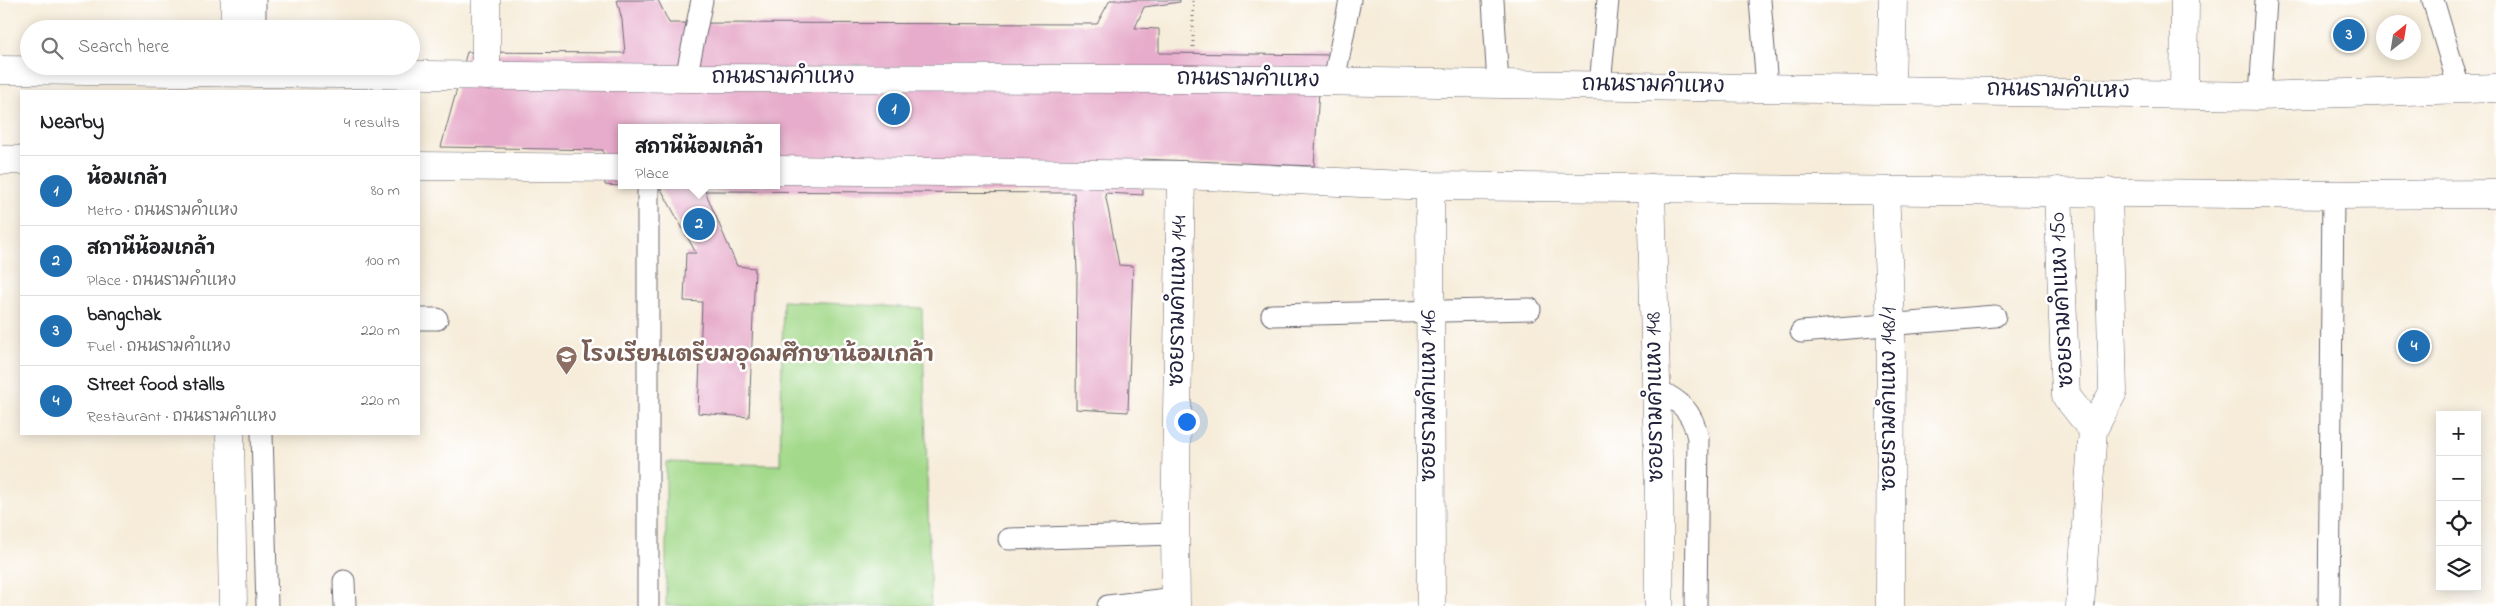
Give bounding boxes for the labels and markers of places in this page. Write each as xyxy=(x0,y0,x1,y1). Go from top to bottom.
pin: 3 xyxy=(2333,16,2365,54)
pin: 1 xyxy=(878,90,910,128)
pin: 2 xyxy=(683,205,715,243)
pin: 4 xyxy=(2398,327,2430,365)
place label: โรงเรียนเตรียมอุดมศึกษาน้อมเกล้า xyxy=(581,339,934,372)
school or university icon: โรงเรียนเตรียมอุดมศึกษาน้อมเกล้า xyxy=(554,344,578,375)

